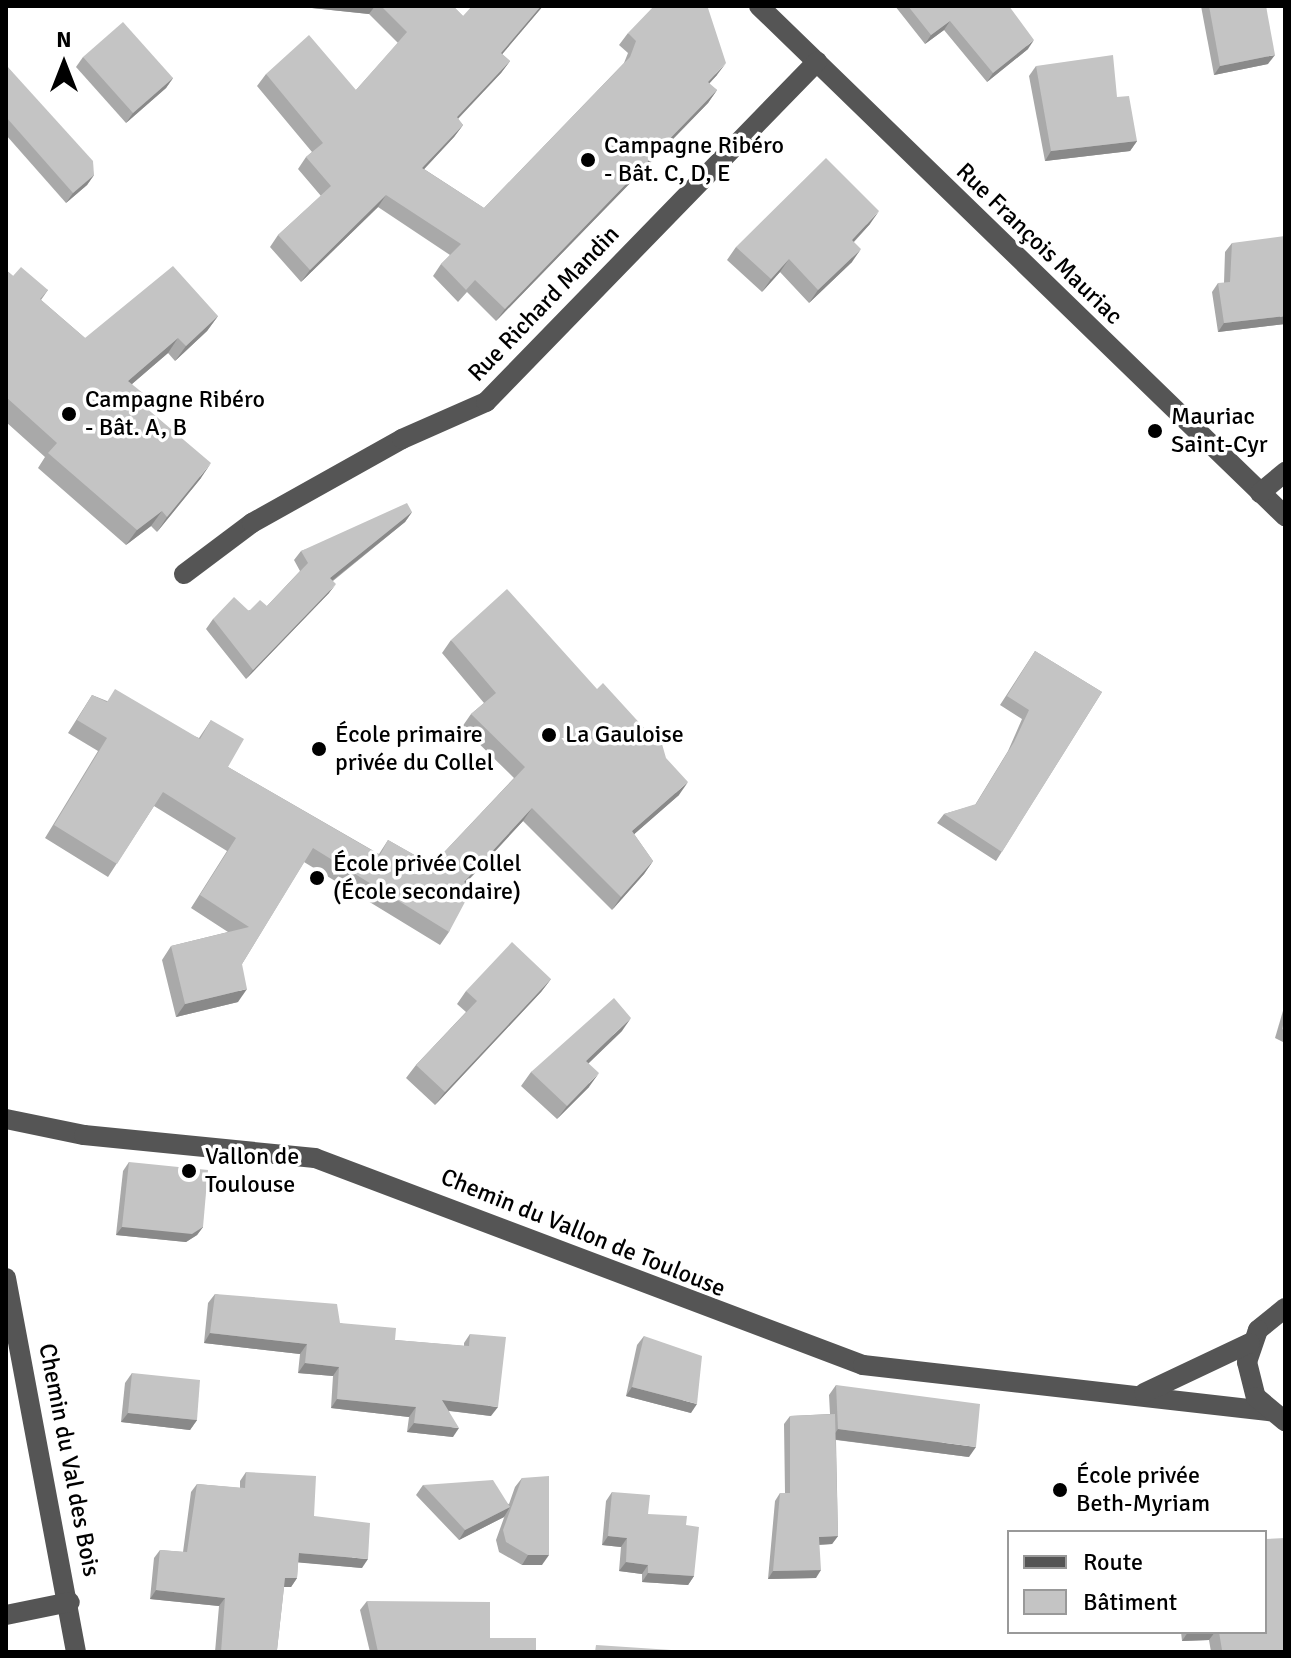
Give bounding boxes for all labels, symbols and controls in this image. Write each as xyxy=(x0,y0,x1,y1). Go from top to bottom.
north arrow xyxy=(24,24,104,104)
text: N xyxy=(56,26,72,53)
place label: Campagne Ribéro - Bât. C, D, E xyxy=(604,132,784,188)
marker: Campagne Ribéro - Bât. C, D, E xyxy=(579,151,597,169)
street label: Rue François Mauriac xyxy=(950,157,1128,331)
street label: Rue Richard Mandin xyxy=(462,220,626,388)
place label: Campagne Ribéro - Bât. A, B xyxy=(85,386,265,442)
place label: Mauriac Saint-Cyr xyxy=(1171,403,1267,459)
marker: Campagne Ribéro - Bât. A, B xyxy=(60,405,78,423)
marker: Mauriac Saint-Cyr xyxy=(1146,422,1164,440)
place label: École primaire privée du Collel xyxy=(335,721,494,777)
place label: La Gauloise xyxy=(565,721,684,749)
marker: La Gauloise xyxy=(540,726,558,744)
marker: École primaire privée du Collel xyxy=(310,740,328,758)
place label: École privée Collel (École secondaire) xyxy=(333,850,522,906)
marker: École privée Collel (École secondaire) xyxy=(308,869,326,887)
place label: Vallon de Toulouse xyxy=(205,1143,299,1199)
marker: Vallon de Toulouse xyxy=(180,1162,198,1180)
street label: Chemin du Vallon de Toulouse xyxy=(436,1163,730,1303)
street label: Chemin du Val des Bois xyxy=(32,1341,106,1579)
place label: École privée Beth-Myriam xyxy=(1076,1462,1210,1518)
marker: École privée Beth-Myriam xyxy=(1051,1481,1069,1499)
legend xyxy=(1007,1530,1267,1634)
text: Route xyxy=(1083,1547,1143,1577)
text: Bâtiment xyxy=(1083,1587,1177,1617)

